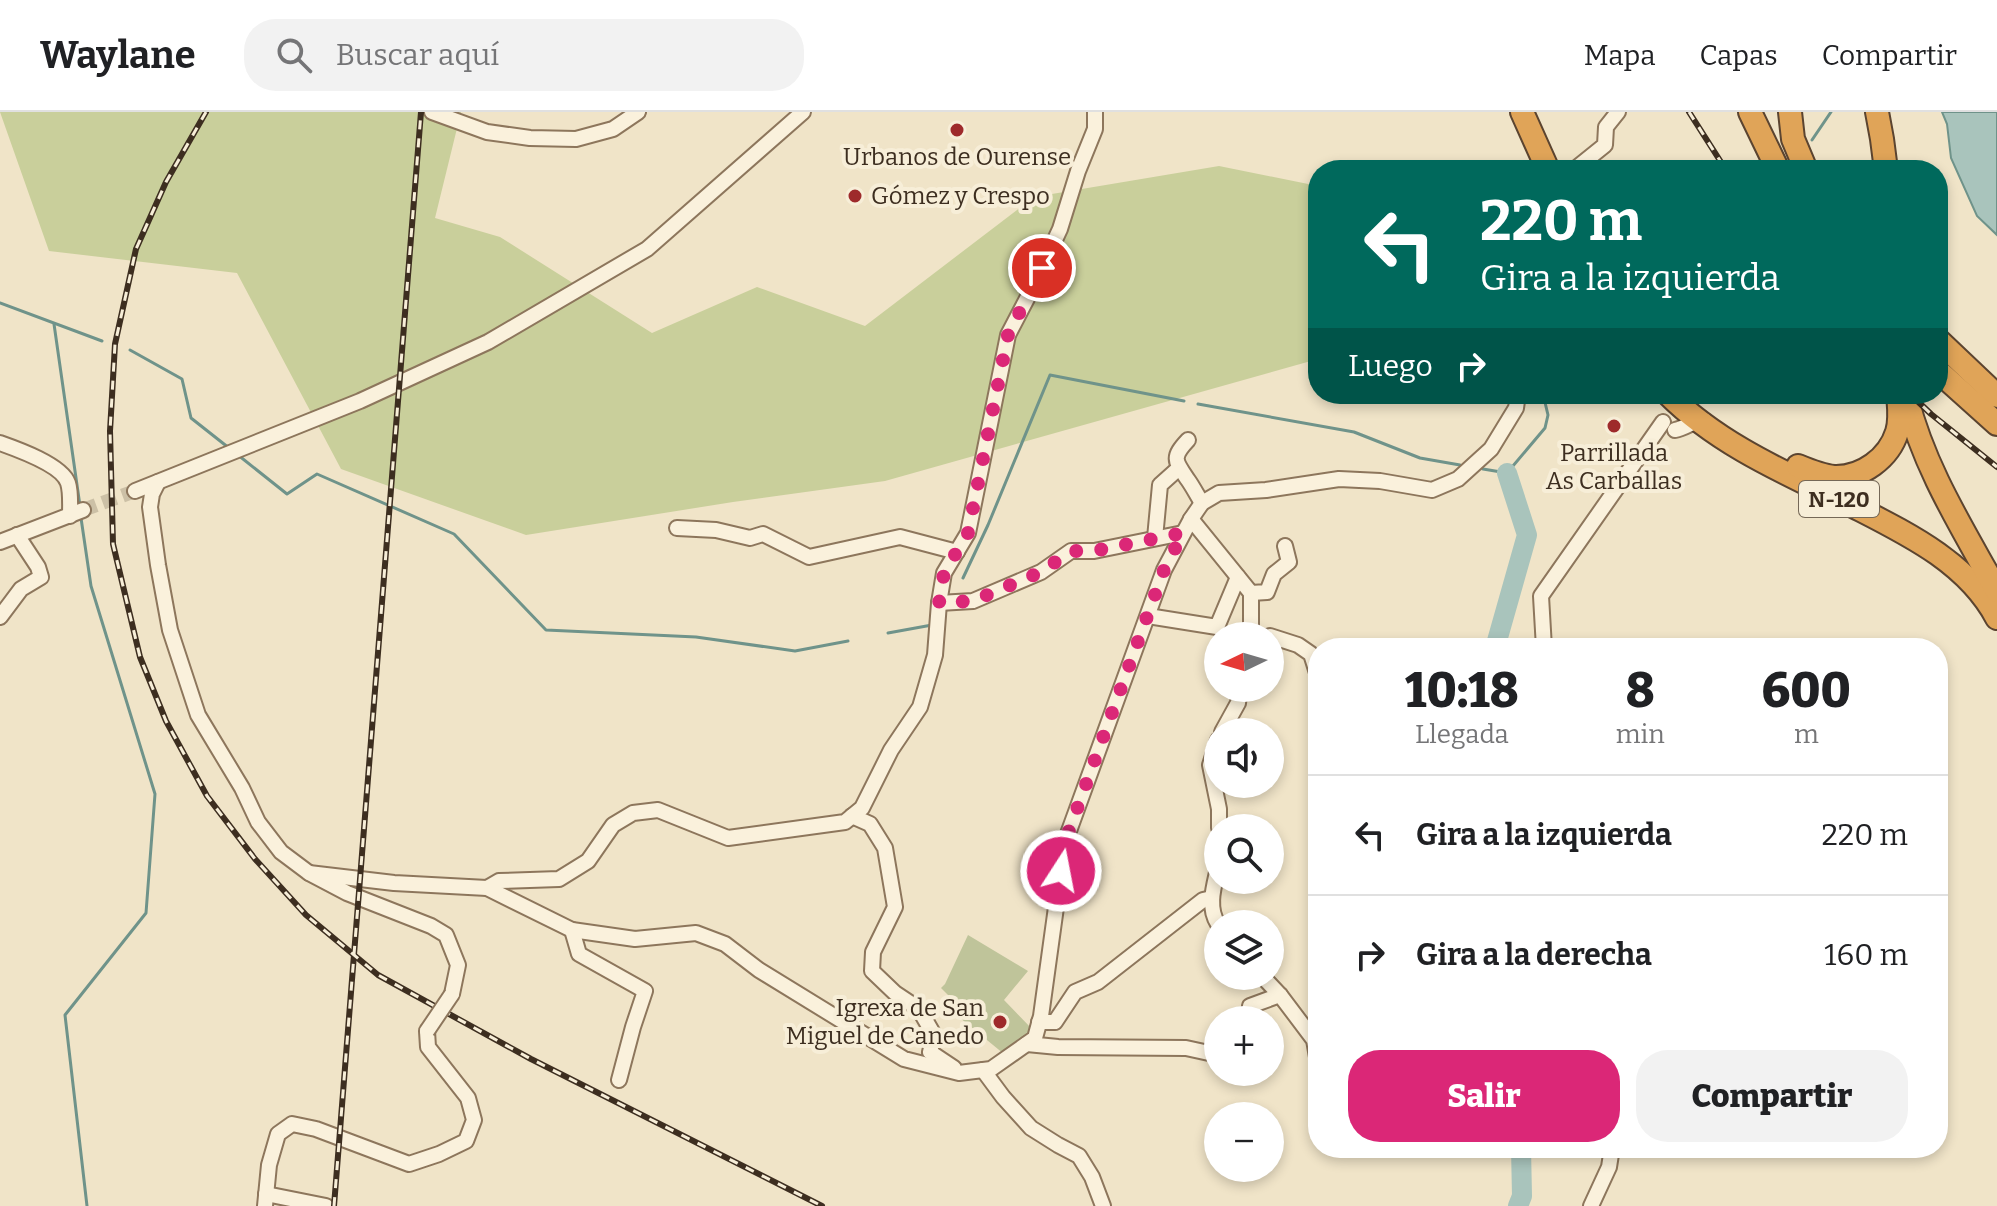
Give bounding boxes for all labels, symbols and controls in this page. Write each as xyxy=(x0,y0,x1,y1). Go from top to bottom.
search box xyxy=(244,19,804,91)
text: Waylane xyxy=(40,32,196,78)
icon: search xyxy=(272,33,316,77)
text: Buscar aquí xyxy=(336,37,499,73)
text: Mapa xyxy=(1584,39,1655,72)
text: Capas xyxy=(1699,39,1778,72)
text: Compartir xyxy=(1822,39,1957,72)
marker: Urbanos de Ourense xyxy=(948,121,966,139)
place label: Urbanos de Ourense xyxy=(843,143,1071,171)
place label: Gómez y Crespo xyxy=(871,182,1050,210)
marker: Gómez y Crespo xyxy=(846,187,864,205)
text: 220 m xyxy=(1480,188,1642,255)
icon: left xyxy=(1348,192,1452,296)
pin xyxy=(1008,234,1076,302)
icon: arrive xyxy=(1020,246,1064,290)
text: Gira a la izquierda xyxy=(1480,256,1780,300)
icon: right xyxy=(1449,344,1493,388)
text: Luego xyxy=(1348,348,1433,384)
marker: Parrillada As Carballas xyxy=(1605,417,1623,435)
place label: Parrillada As Carballas xyxy=(1546,439,1682,495)
road number: N-120 xyxy=(1799,481,1879,517)
north arrow xyxy=(1204,622,1284,702)
map controls xyxy=(1204,622,1284,1182)
text: 10:18 xyxy=(1405,662,1519,720)
text: 8 xyxy=(1626,662,1655,720)
text: 600 xyxy=(1762,662,1851,720)
button: sound xyxy=(1204,718,1284,798)
text: Llegada xyxy=(1415,719,1509,750)
text: min xyxy=(1616,719,1665,750)
text: m xyxy=(1794,719,1819,750)
icon: left xyxy=(1348,813,1392,857)
button: search xyxy=(1204,814,1284,894)
text: Gira a la izquierda xyxy=(1416,817,1672,853)
text: 220 m xyxy=(1822,817,1908,853)
position arrow xyxy=(1019,829,1103,913)
button: layers xyxy=(1204,910,1284,990)
icon: right xyxy=(1348,933,1392,977)
text: Gira a la derecha xyxy=(1416,937,1652,973)
text: 160 m xyxy=(1824,937,1908,973)
place label: Igrexa de San Miguel de Canedo xyxy=(786,994,984,1050)
button: + xyxy=(1204,1006,1284,1086)
marker: Igrexa de San Miguel de Canedo xyxy=(991,1013,1009,1031)
button: Salir xyxy=(1348,1050,1620,1142)
button: Compartir xyxy=(1636,1050,1908,1142)
button: − xyxy=(1204,1102,1284,1182)

